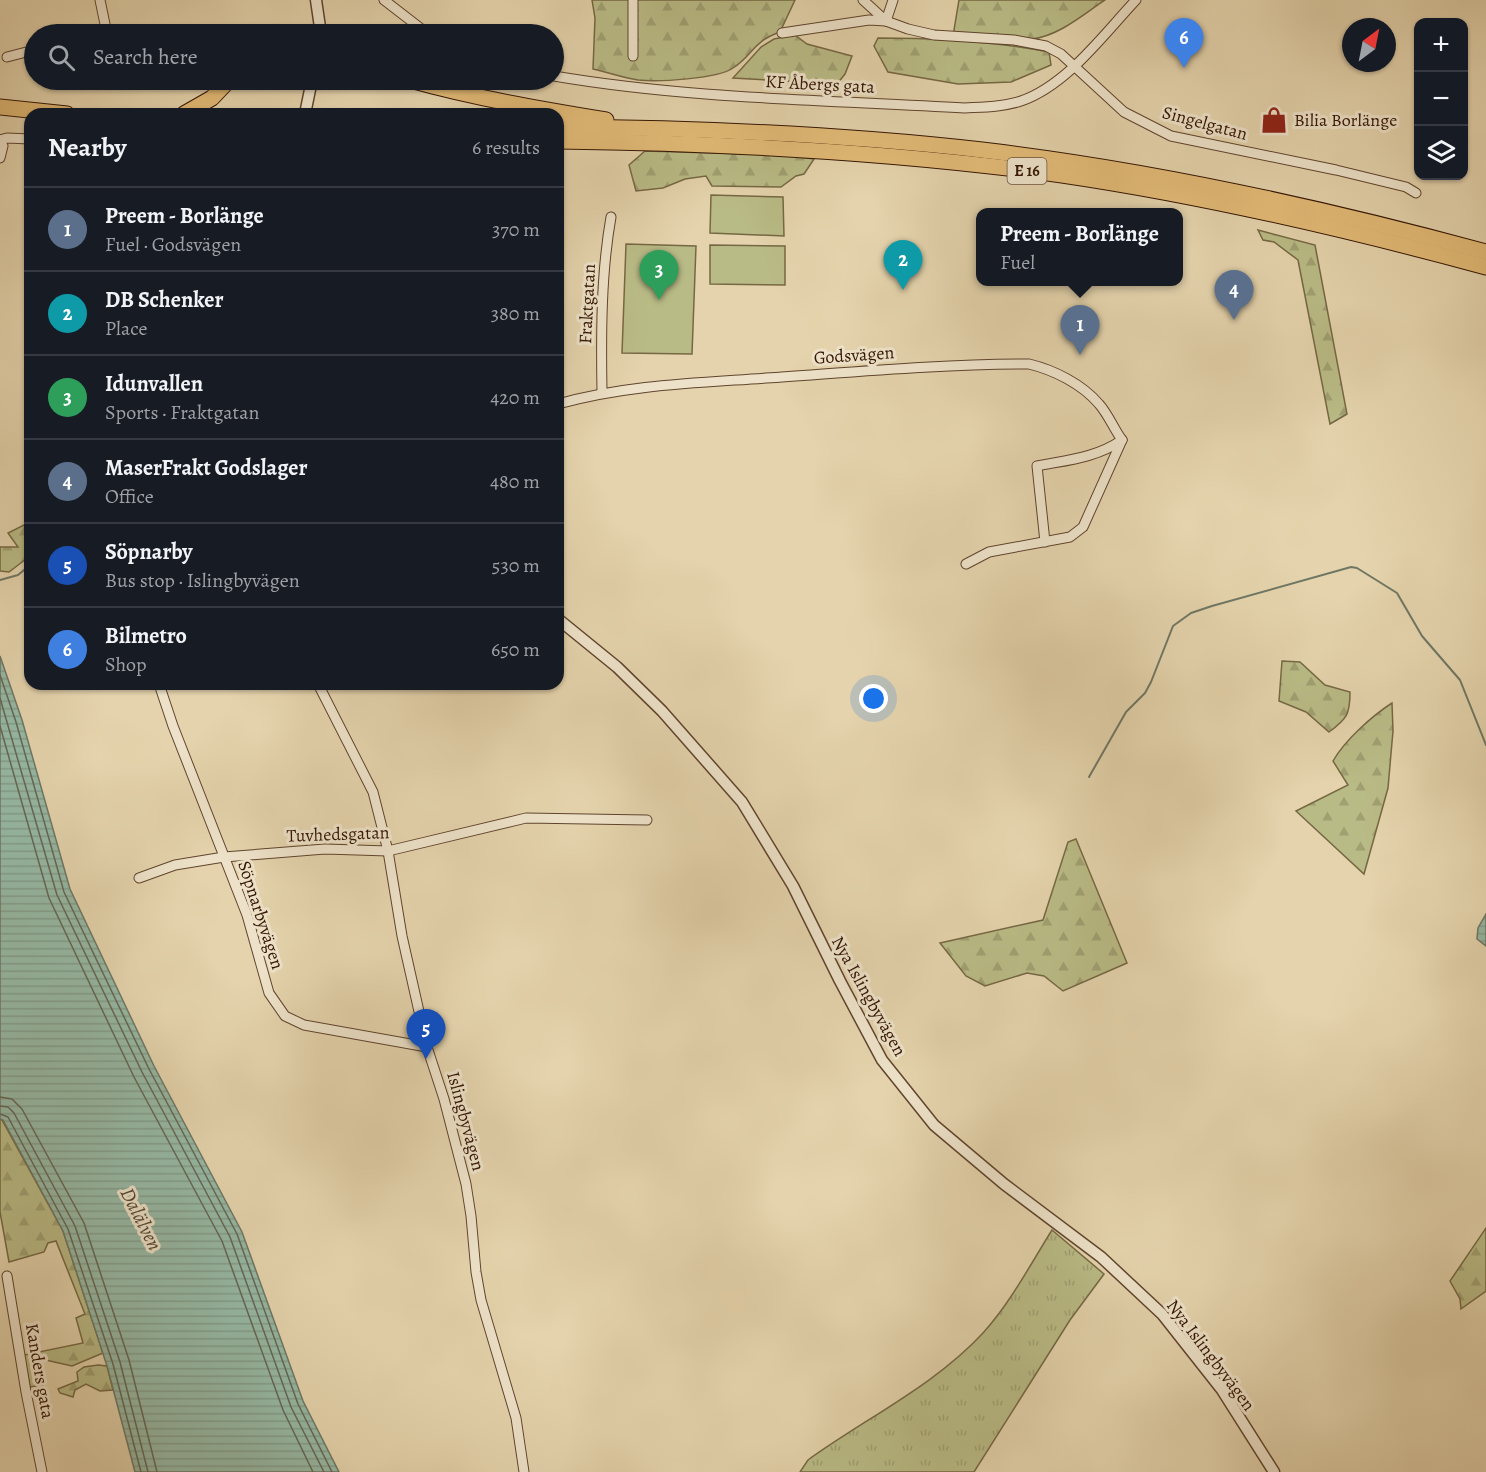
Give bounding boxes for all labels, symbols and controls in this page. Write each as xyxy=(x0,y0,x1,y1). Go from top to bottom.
north arrow xyxy=(1342,18,1396,72)
map controls xyxy=(1414,18,1468,180)
button: + xyxy=(1414,18,1468,72)
pin: 6 xyxy=(1164,19,1204,68)
search box xyxy=(24,24,564,90)
icon: search xyxy=(45,41,78,74)
text: Search here xyxy=(93,42,198,72)
street label: KF Åbergs gata xyxy=(765,69,876,99)
button: − xyxy=(1414,72,1468,126)
street label: Singelgatan xyxy=(1160,100,1250,146)
shop icon: Bilia Borlänge xyxy=(1259,105,1289,135)
place label: Bilia Borlänge xyxy=(1294,108,1397,132)
button: layers xyxy=(1414,126,1468,180)
text: Nearby xyxy=(48,130,127,165)
text: 6 results xyxy=(472,134,540,161)
road number: E 16 xyxy=(1008,158,1046,184)
text: Preem - Borlänge xyxy=(105,201,264,231)
popup xyxy=(976,208,1183,286)
text: 1 xyxy=(64,216,71,243)
text: 370 m xyxy=(492,216,540,243)
text: Preem - Borlänge xyxy=(1000,219,1159,249)
text: Fuel · Godsvägen xyxy=(105,231,241,258)
pin: 2 xyxy=(884,240,922,290)
text: Fuel xyxy=(1000,249,1035,276)
pin: 3 xyxy=(640,250,678,300)
street label: Fraktgatan xyxy=(573,263,601,345)
pin: 4 xyxy=(1214,270,1254,320)
text: DB Schenker xyxy=(105,285,223,315)
text: 2 xyxy=(63,300,72,327)
text: 380 m xyxy=(491,300,540,327)
pin: 1 xyxy=(1060,306,1100,355)
text: Place xyxy=(105,315,147,342)
street label: Godsvägen xyxy=(813,340,895,370)
text: Idunvallen xyxy=(105,369,203,399)
text: 3 xyxy=(63,384,72,411)
text: 420 m xyxy=(490,384,540,411)
text: Sports · Fraktgatan xyxy=(105,399,259,426)
text: MaserFrakt Godslager xyxy=(105,453,307,483)
text: 4 xyxy=(63,468,72,495)
text: 480 m xyxy=(490,468,540,495)
text: Office xyxy=(105,483,154,510)
text: Söpnarby xyxy=(105,537,192,567)
text: 5 xyxy=(63,552,72,579)
text: 530 m xyxy=(492,552,540,579)
text: Bus stop · Islingbyvägen xyxy=(105,567,300,594)
text: Bilmetro xyxy=(105,621,187,651)
text: 6 xyxy=(63,636,72,663)
text: 650 m xyxy=(491,636,540,663)
text: Shop xyxy=(105,651,147,678)
your location xyxy=(859,684,888,713)
street label: Tuvhedsgatan xyxy=(286,820,390,848)
street label: Söpnarbyvägen xyxy=(232,858,290,972)
street label: Nya Islingbyvägen xyxy=(826,932,912,1060)
pin: 5 xyxy=(406,1010,446,1059)
street label: Islingbyvägen xyxy=(441,1069,491,1173)
water label: Dalälven xyxy=(114,1183,168,1255)
street label: Nya Islingbyvägen xyxy=(1161,1294,1261,1416)
street label: Kanders gata xyxy=(20,1321,60,1421)

